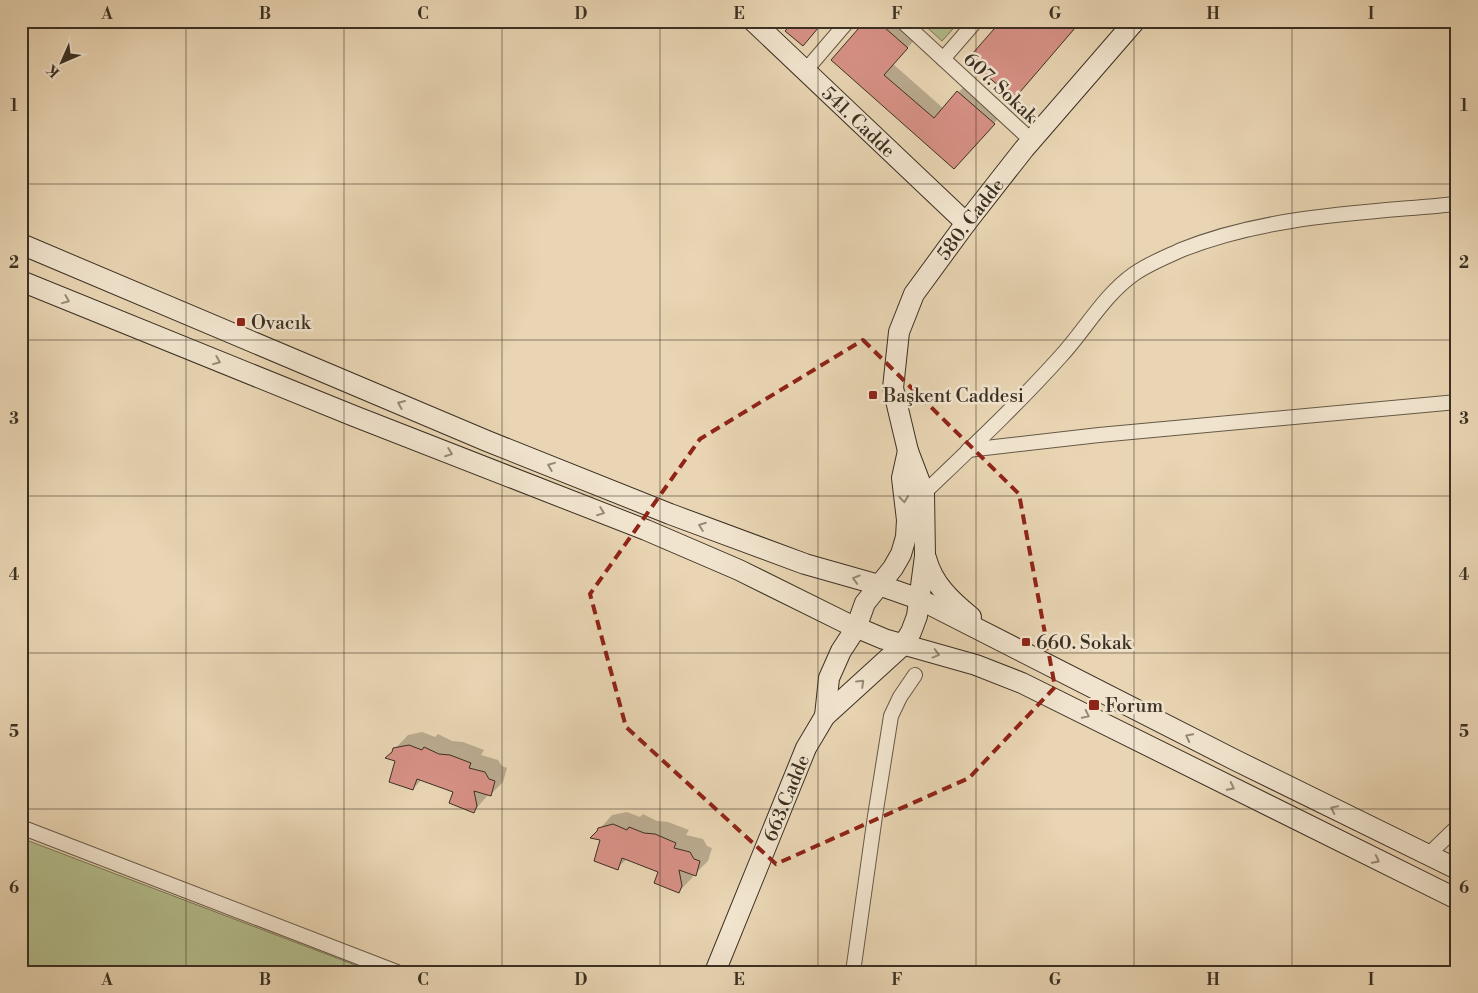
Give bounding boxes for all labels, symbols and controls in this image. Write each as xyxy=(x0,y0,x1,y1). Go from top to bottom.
text: A xyxy=(100,4,113,24)
text: B xyxy=(259,4,271,24)
text: C xyxy=(417,4,429,24)
text: D xyxy=(575,4,588,24)
text: E xyxy=(733,4,745,24)
text: F xyxy=(891,4,903,24)
text: G xyxy=(1049,4,1062,24)
text: H xyxy=(1206,4,1220,24)
text: I xyxy=(1368,4,1374,24)
north arrow xyxy=(38,38,88,88)
street label: 607. Sokak xyxy=(958,47,1043,129)
text: K xyxy=(43,60,64,81)
street label: 541. Cadde xyxy=(816,82,900,163)
text: 1 xyxy=(10,96,18,116)
text: 1 xyxy=(1460,96,1468,116)
street label: 580. Cadde xyxy=(932,174,1010,265)
text: 2 xyxy=(9,253,19,273)
text: 2 xyxy=(1459,253,1469,273)
one-way arrow xyxy=(62,294,70,304)
place label: Ovacık xyxy=(251,311,312,335)
marker: Ovacık xyxy=(235,316,247,328)
one-way arrow xyxy=(212,354,221,365)
place label: Başkent Caddesi xyxy=(882,384,1024,408)
marker: Başkent Caddesi xyxy=(867,389,879,401)
one-way arrow xyxy=(397,400,406,411)
text: 3 xyxy=(9,409,19,429)
text: 3 xyxy=(1459,409,1469,429)
one-way arrow xyxy=(444,447,453,457)
one-way arrow xyxy=(547,462,556,473)
one-way arrow xyxy=(898,496,909,504)
one-way arrow xyxy=(596,506,604,516)
one-way arrow xyxy=(698,522,707,532)
text: 4 xyxy=(9,565,20,585)
text: 4 xyxy=(1459,565,1470,585)
one-way arrow xyxy=(852,574,860,584)
place label: 660. Sokak xyxy=(1036,631,1133,655)
marker: 660. Sokak xyxy=(1020,636,1032,648)
one-way arrow xyxy=(931,648,940,659)
one-way arrow xyxy=(855,679,864,688)
place label: Forum xyxy=(1105,694,1163,718)
marker: Forum xyxy=(1087,698,1101,712)
one-way arrow xyxy=(1081,708,1090,719)
text: 5 xyxy=(9,722,19,742)
text: 5 xyxy=(1459,722,1469,742)
one-way arrow xyxy=(1185,733,1194,743)
street label: 663.Cadde xyxy=(758,751,815,845)
one-way arrow xyxy=(1226,781,1235,791)
one-way arrow xyxy=(1331,805,1340,815)
one-way arrow xyxy=(1371,854,1380,864)
text: 6 xyxy=(9,878,19,898)
text: 6 xyxy=(1459,878,1469,898)
text: A xyxy=(100,970,113,990)
text: B xyxy=(259,970,271,990)
text: C xyxy=(417,970,429,990)
text: D xyxy=(575,970,588,990)
text: E xyxy=(733,970,745,990)
text: F xyxy=(891,970,903,990)
text: G xyxy=(1049,970,1062,990)
text: H xyxy=(1206,970,1220,990)
text: I xyxy=(1368,970,1374,990)

